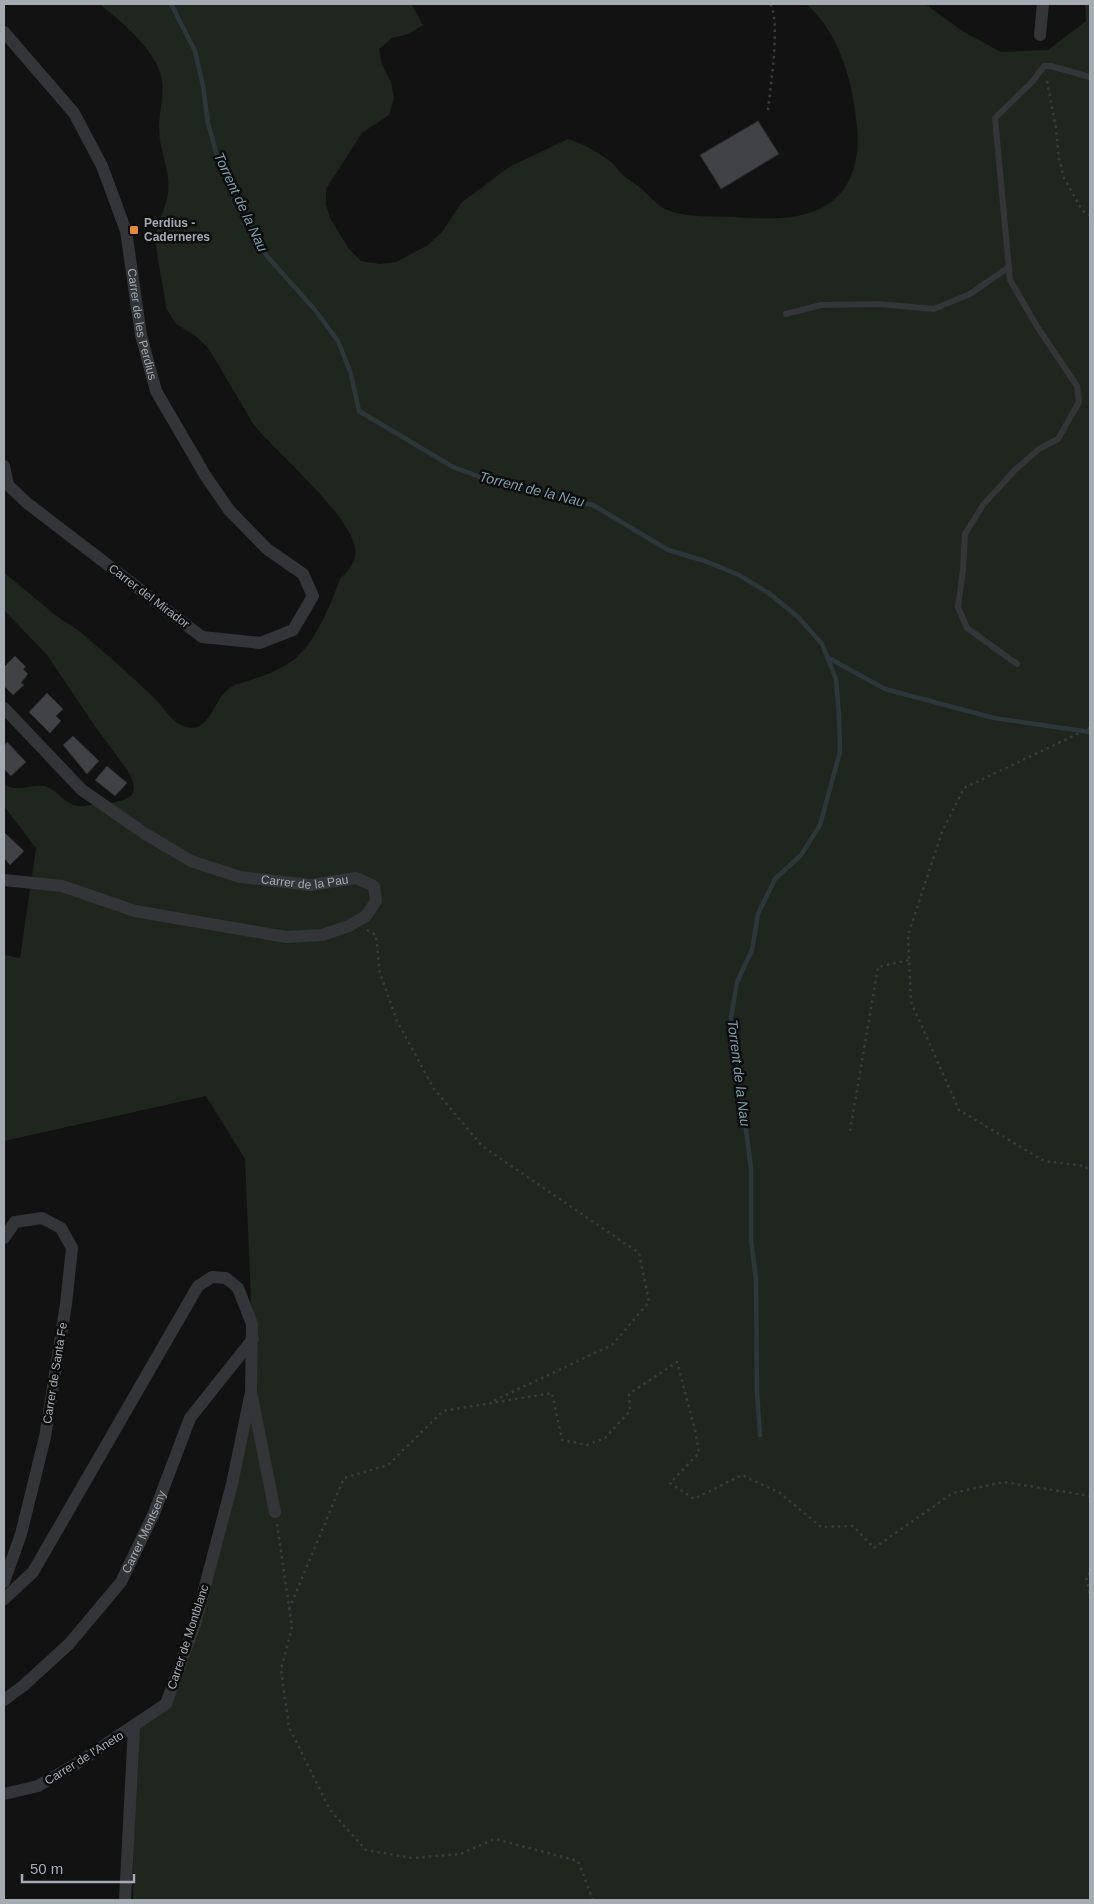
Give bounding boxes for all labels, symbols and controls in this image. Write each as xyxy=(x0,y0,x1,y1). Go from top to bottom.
water label: Torrent de la Nau xyxy=(211,150,271,254)
place label: Perdius - Caderneres xyxy=(144,216,210,244)
marker: Perdius - Caderneres xyxy=(128,224,140,236)
street label: Carrer de les Perdius xyxy=(124,268,160,382)
water label: Torrent de la Nau xyxy=(478,468,586,510)
street label: Carrer del Mirador xyxy=(106,561,192,631)
street label: Carrer de la Pau xyxy=(260,872,349,892)
water label: Torrent de la Nau xyxy=(724,1019,754,1128)
street label: Carrer de Santa Fe xyxy=(40,1321,70,1425)
street label: Carrer Montseny xyxy=(119,1489,169,1576)
street label: Carrer de Montblanc xyxy=(164,1583,212,1691)
street label: Carrer de l'Aneto xyxy=(42,1728,126,1788)
scale bar xyxy=(22,1852,135,1884)
text: 50 m xyxy=(30,1860,63,1877)

